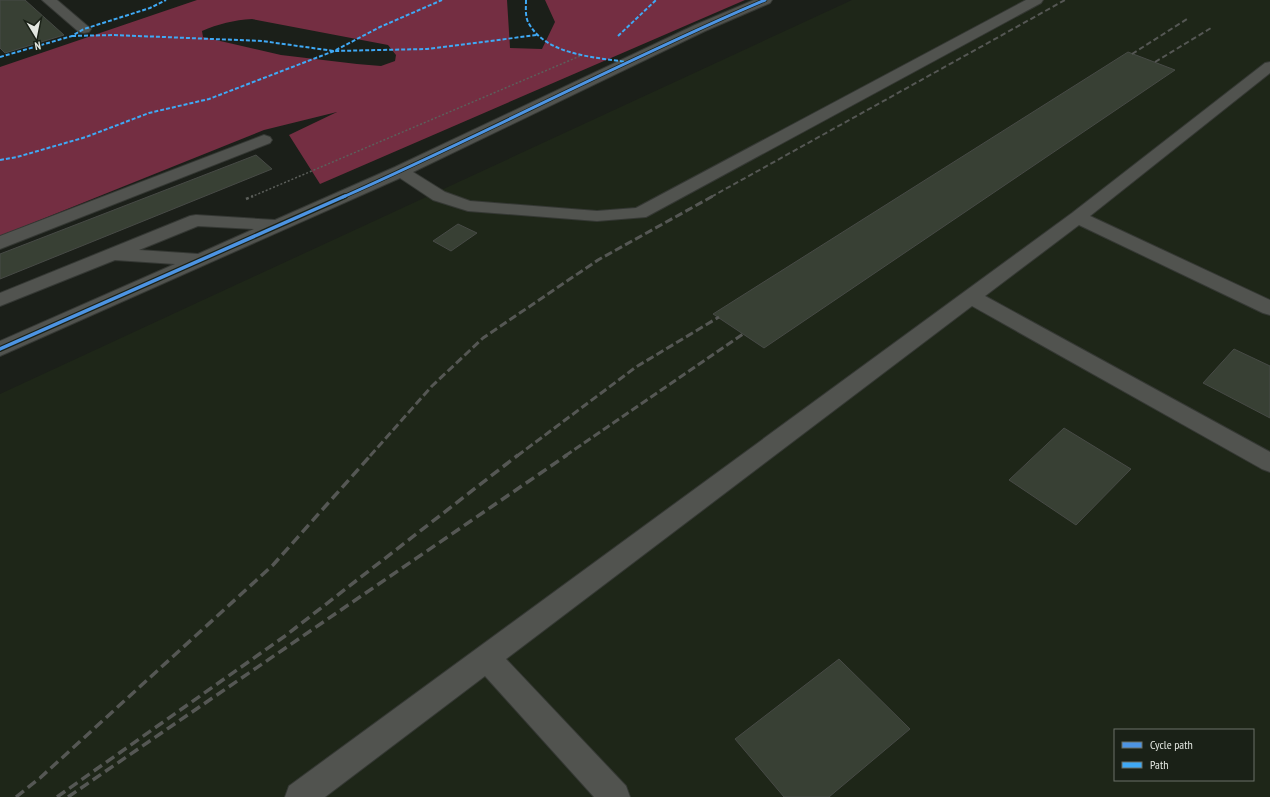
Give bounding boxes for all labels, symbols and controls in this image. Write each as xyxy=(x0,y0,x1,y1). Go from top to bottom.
north arrow xyxy=(16,16,56,56)
text: N xyxy=(34,38,42,53)
legend xyxy=(1114,729,1254,781)
text: Cycle path xyxy=(1150,737,1193,752)
text: Path xyxy=(1150,757,1168,772)

